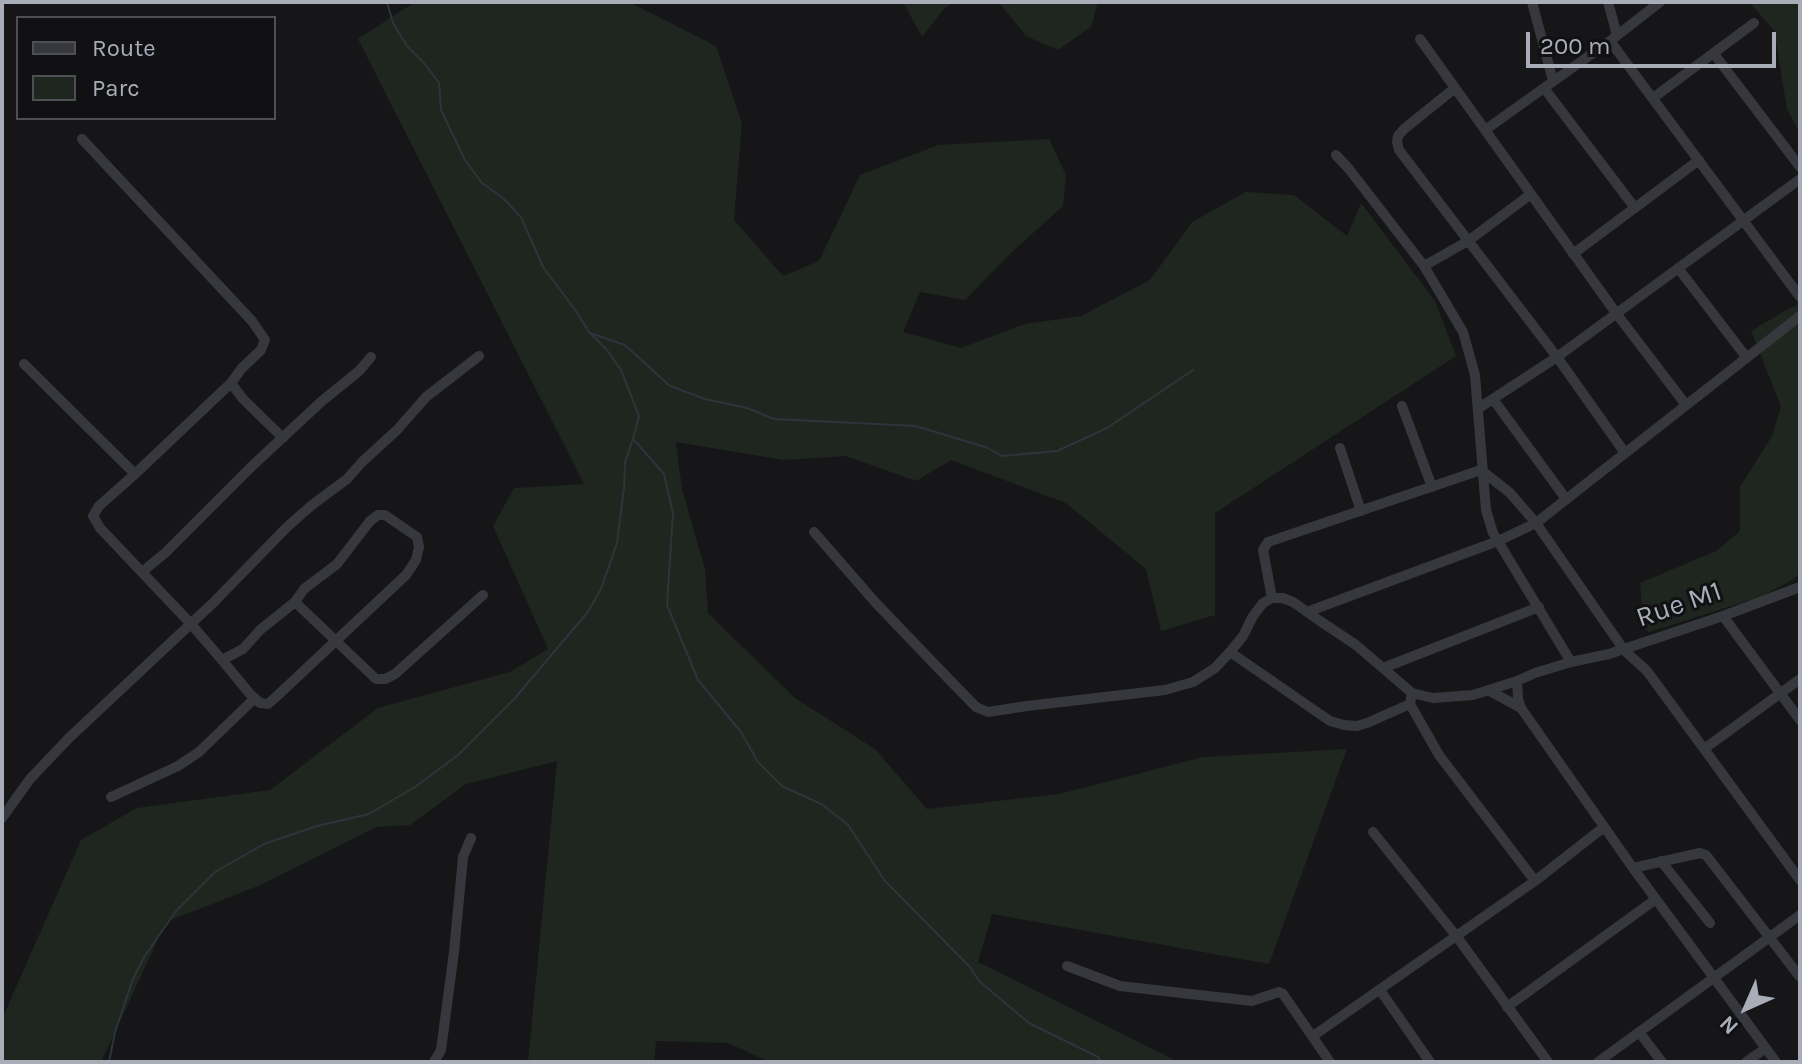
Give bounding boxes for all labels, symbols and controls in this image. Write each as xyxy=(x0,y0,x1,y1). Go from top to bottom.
legend xyxy=(16,16,276,120)
scale bar xyxy=(1530,16,1780,66)
text: 200 m xyxy=(1540,32,1611,60)
text: Route xyxy=(92,34,156,62)
text: Parc xyxy=(92,74,140,102)
street label: Rue M1 xyxy=(1632,575,1726,635)
north arrow xyxy=(1706,968,1786,1048)
text: N xyxy=(1714,1010,1744,1040)

